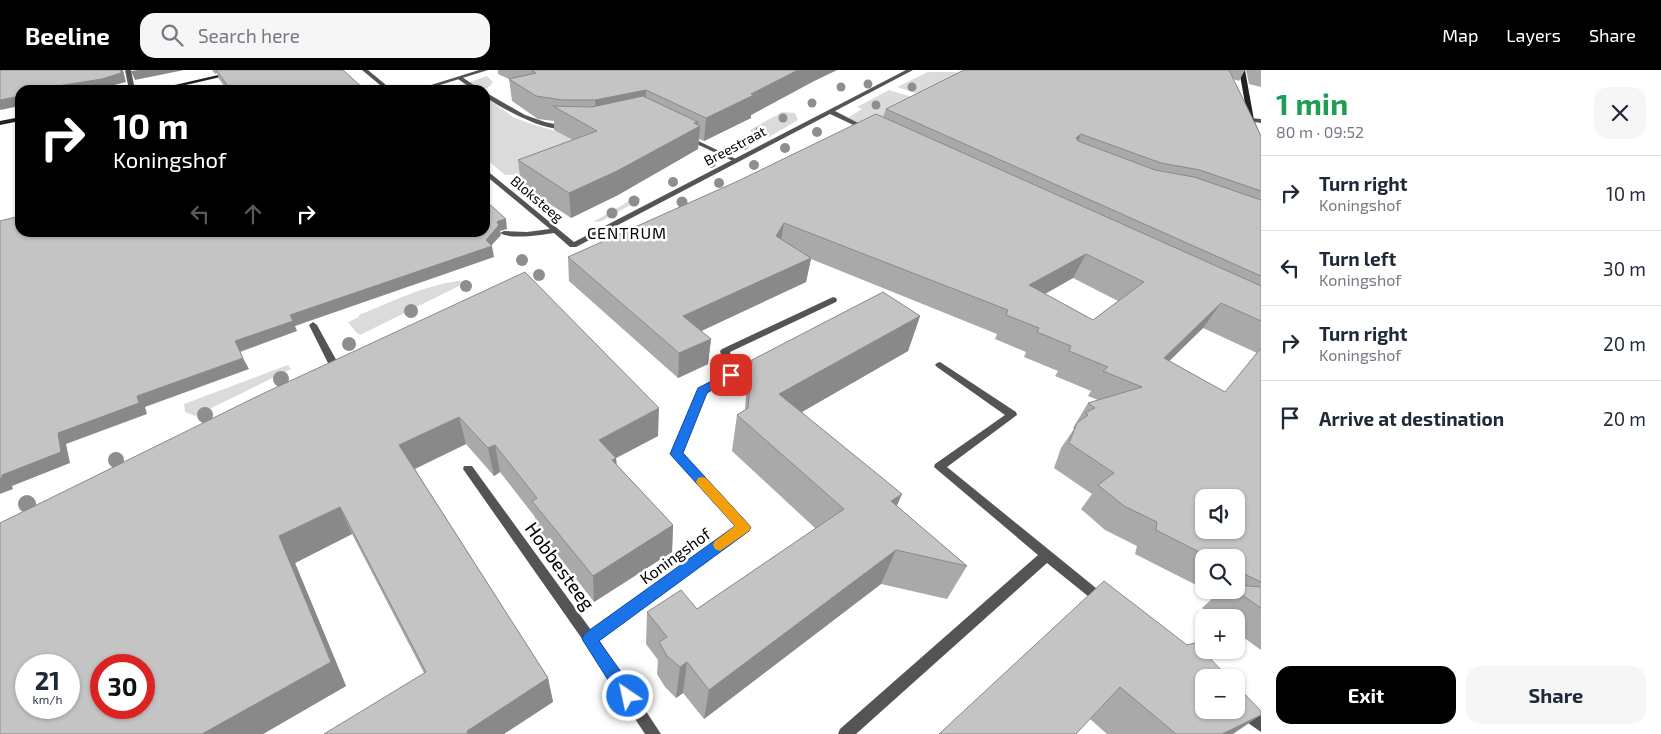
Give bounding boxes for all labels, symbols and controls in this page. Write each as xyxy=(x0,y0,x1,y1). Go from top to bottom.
search box xyxy=(140,13,490,58)
text: Beeline xyxy=(25,21,110,50)
icon: search xyxy=(158,21,186,49)
text: Search here xyxy=(198,24,300,47)
text: Map xyxy=(1442,24,1478,46)
text: Layers xyxy=(1506,24,1561,46)
text: Share xyxy=(1589,24,1636,46)
text: 1 min xyxy=(1276,85,1348,121)
button: close xyxy=(1594,87,1646,139)
text: 10 m xyxy=(113,104,189,146)
icon: right xyxy=(30,105,95,170)
street label: Breestraat xyxy=(701,122,769,169)
text: 80 m · 09:52 xyxy=(1276,122,1364,141)
text: Koningshof xyxy=(113,146,226,172)
street label: Bloksteeg xyxy=(508,172,567,226)
text: Turn right xyxy=(1319,172,1407,195)
icon: right xyxy=(1276,179,1304,207)
text: 10 m xyxy=(1606,182,1646,205)
text: Koningshof xyxy=(1319,195,1401,214)
icon: left xyxy=(186,200,214,228)
icon: ahead xyxy=(239,200,267,228)
icon: right xyxy=(292,200,320,228)
district label: CENTRUM xyxy=(587,223,667,242)
text: Turn left xyxy=(1319,247,1396,270)
icon: left xyxy=(1276,254,1304,282)
text: 30 m xyxy=(1603,257,1646,280)
text: Koningshof xyxy=(1319,270,1401,289)
text: Turn right xyxy=(1319,322,1407,345)
icon: right xyxy=(1276,329,1304,357)
text: 20 m xyxy=(1603,332,1646,355)
text: Koningshof xyxy=(1319,345,1401,364)
pin xyxy=(710,354,752,396)
icon: arrive xyxy=(717,361,745,389)
icon: arrive xyxy=(1276,404,1304,432)
text: Arrive at destination xyxy=(1319,407,1504,430)
text: 20 m xyxy=(1603,407,1646,430)
map controls xyxy=(1195,489,1245,719)
button: sound xyxy=(1195,489,1245,539)
street label: Hobbesteeg xyxy=(521,517,600,615)
street label: Koningshof xyxy=(636,523,714,587)
button: search xyxy=(1195,549,1245,599)
button: + xyxy=(1195,609,1245,659)
speed limit sign: 30 xyxy=(90,654,155,719)
text: 21 xyxy=(35,665,60,695)
button: Exit xyxy=(1276,666,1456,724)
button: Share xyxy=(1466,666,1646,724)
position arrow xyxy=(601,669,653,721)
button: − xyxy=(1195,669,1245,719)
text: km/h xyxy=(33,692,62,706)

